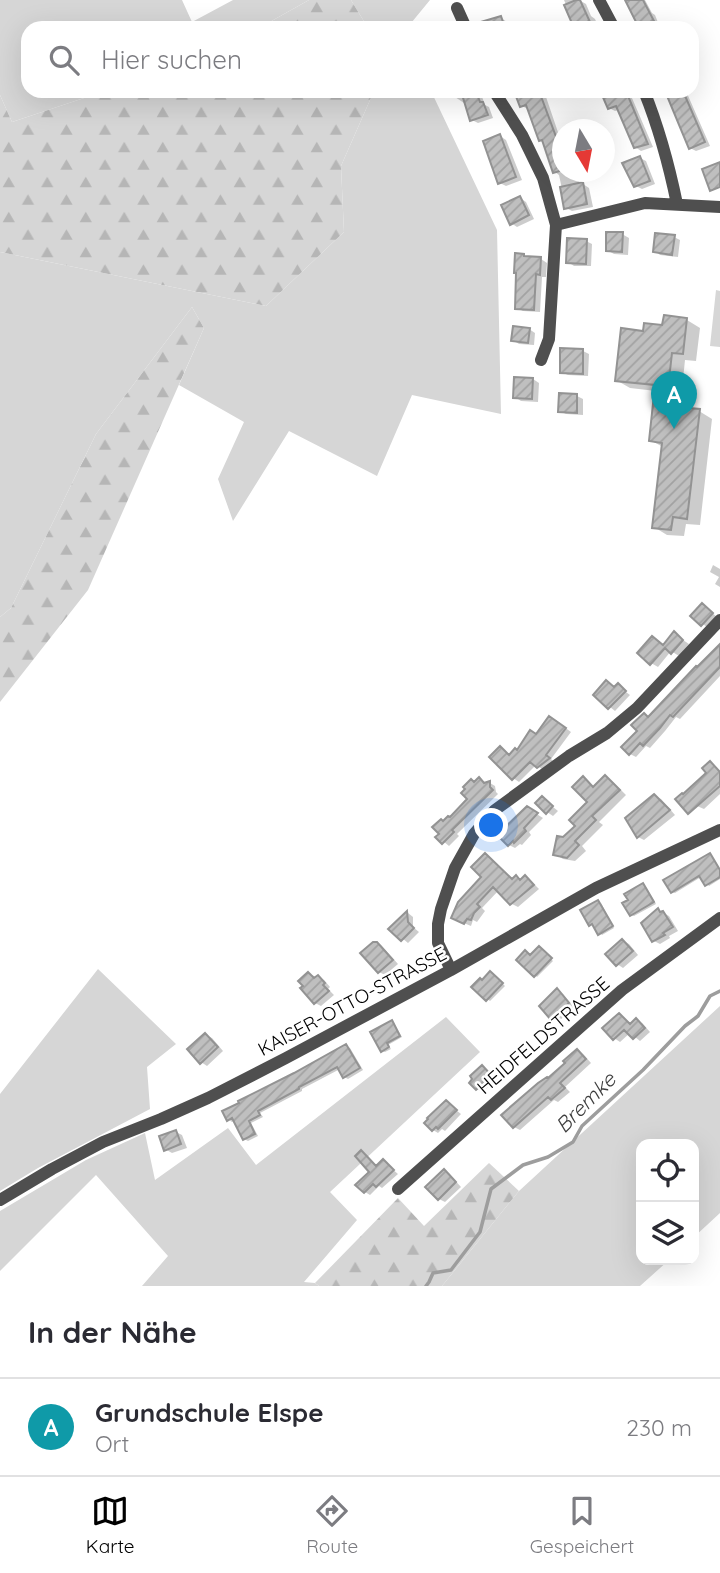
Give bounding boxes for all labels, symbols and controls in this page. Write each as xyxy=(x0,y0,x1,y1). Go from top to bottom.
search box xyxy=(21,21,699,98)
icon: search xyxy=(45,41,83,79)
text: Hier suchen xyxy=(101,43,242,76)
north arrow xyxy=(552,119,615,182)
pin: A xyxy=(651,371,697,429)
your location xyxy=(474,808,508,842)
street label: KAISER-OTTO-STRASSE xyxy=(254,941,450,1061)
street label: HEIDFELDSTRASSE xyxy=(472,971,614,1099)
water label: Bremke xyxy=(549,1066,621,1138)
map controls xyxy=(636,1139,699,1265)
button: locate xyxy=(636,1139,699,1202)
button: layers xyxy=(636,1202,699,1265)
text: In der Nähe xyxy=(28,1313,197,1351)
text: Grundschule Elspe xyxy=(95,1396,324,1429)
text: A xyxy=(44,1413,58,1442)
text: 230 m xyxy=(626,1413,692,1442)
text: Ort xyxy=(95,1429,129,1458)
tab: Karte xyxy=(86,1492,135,1558)
tab: Route xyxy=(306,1492,358,1558)
tab: Gespeichert xyxy=(530,1492,634,1558)

